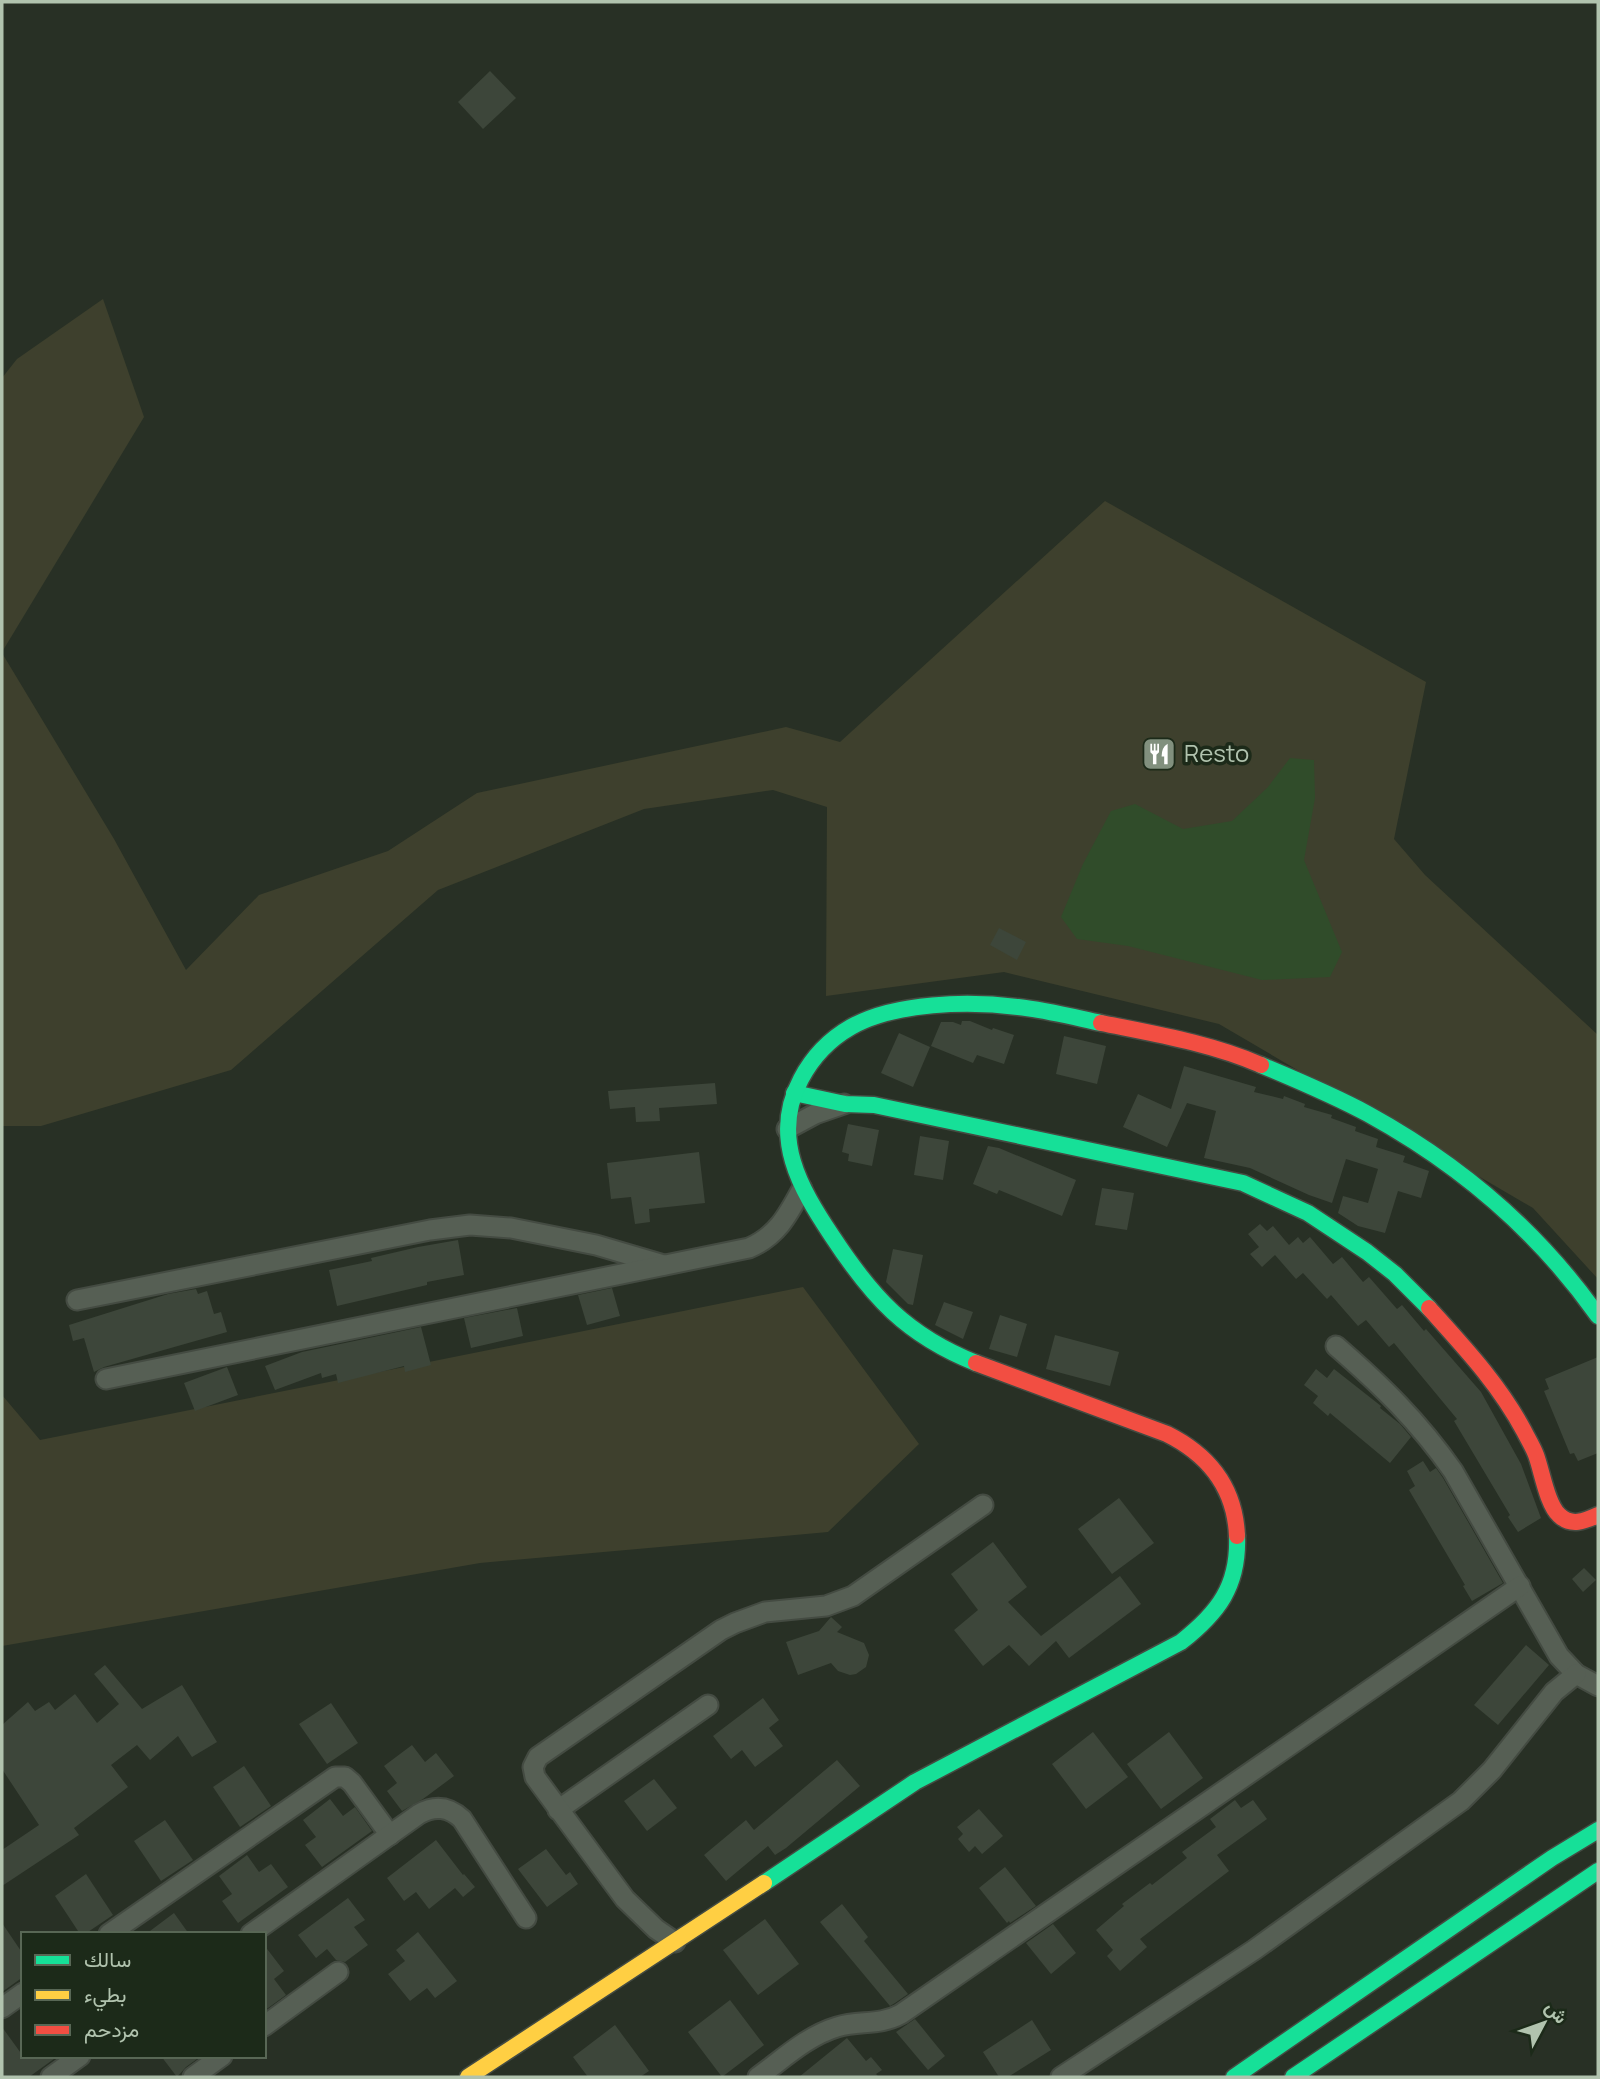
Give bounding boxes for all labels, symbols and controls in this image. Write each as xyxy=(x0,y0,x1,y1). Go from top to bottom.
restaurant icon: Resto xyxy=(1140,735,1178,773)
place label: Resto xyxy=(1184,736,1249,769)
legend xyxy=(21,1932,266,2058)
text: سالك xyxy=(84,1945,131,1973)
text: بطيء xyxy=(84,1980,127,2012)
north arrow xyxy=(1509,1988,1579,2058)
text: ش xyxy=(1540,1995,1574,2029)
text: مزدحم xyxy=(84,2015,139,2044)

